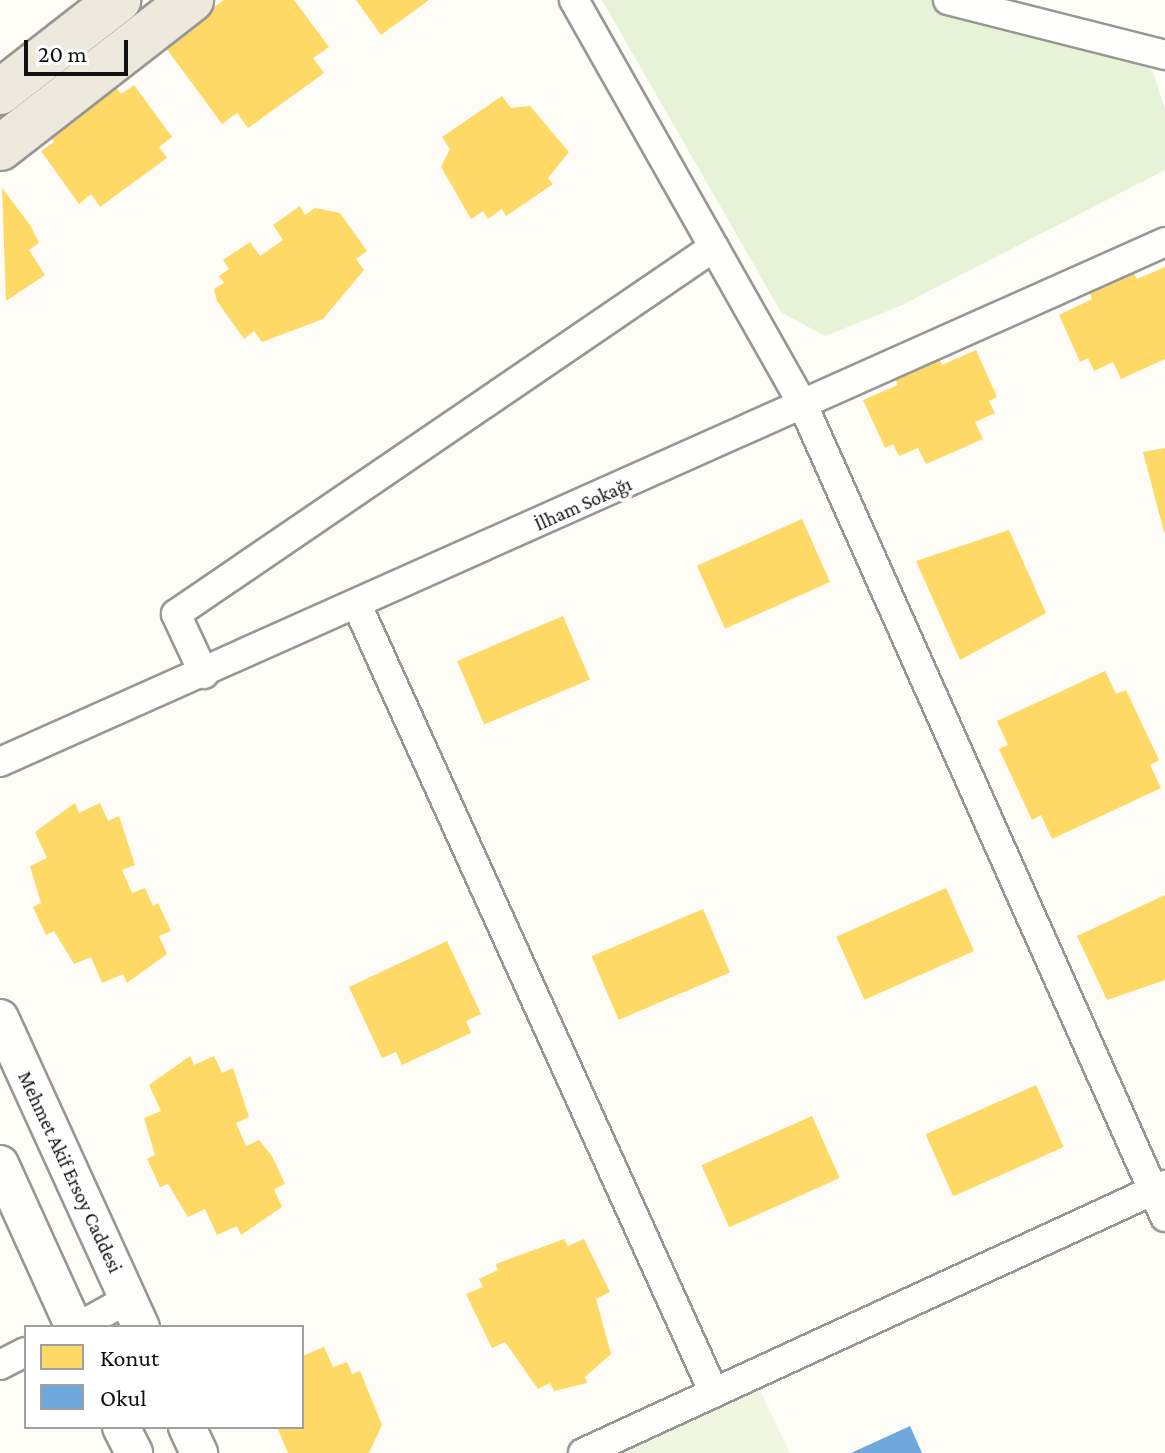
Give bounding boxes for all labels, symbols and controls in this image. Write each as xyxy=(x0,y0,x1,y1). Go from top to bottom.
scale bar xyxy=(28,24,132,74)
text: 20 m xyxy=(38,40,87,67)
street label: İlham Sokağı xyxy=(531,472,635,536)
street label: Mehmet Akif Ersoy Caddesi xyxy=(13,1067,127,1277)
legend xyxy=(24,1325,304,1429)
text: Konut xyxy=(100,1344,159,1371)
text: Okul xyxy=(100,1384,146,1411)

